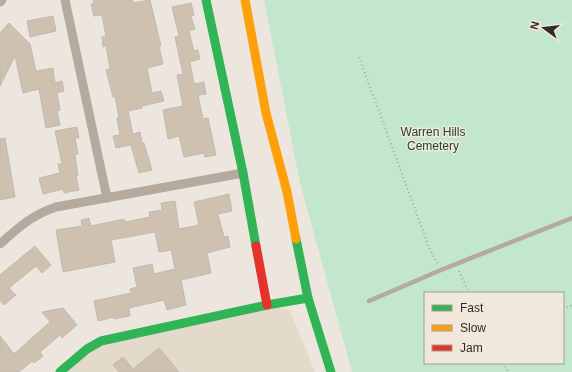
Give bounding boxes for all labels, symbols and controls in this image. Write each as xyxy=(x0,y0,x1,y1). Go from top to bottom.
north arrow xyxy=(524,8,564,48)
text: N xyxy=(528,20,541,31)
park label: Warren Hills Cemetery xyxy=(401,125,465,153)
legend xyxy=(424,292,564,364)
text: Fast xyxy=(460,301,484,315)
text: Slow xyxy=(460,321,486,335)
text: Jam xyxy=(460,341,483,355)

